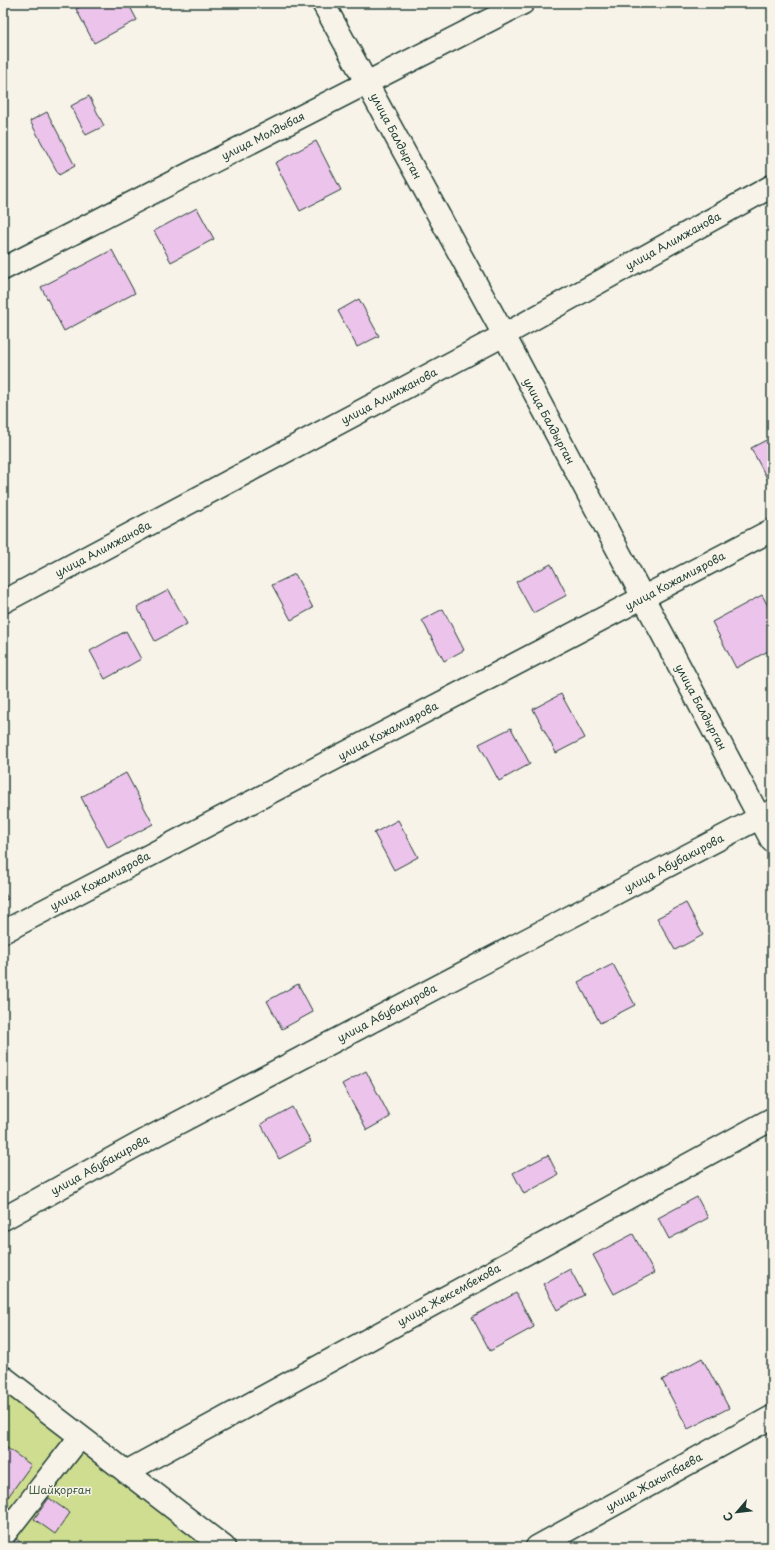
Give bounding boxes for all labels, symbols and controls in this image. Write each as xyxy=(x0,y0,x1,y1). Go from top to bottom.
street label: улица Балдырган xyxy=(366,90,426,182)
street label: улица Молдыбая xyxy=(218,107,307,164)
street label: улица Алимжанова xyxy=(622,207,724,274)
street label: улица Алимжанова xyxy=(338,363,440,428)
street label: улица Балдырган xyxy=(519,375,579,467)
street label: улица Алимжанова xyxy=(52,516,154,581)
street label: улица Кожамиярова xyxy=(622,547,728,614)
street label: улица Балдырган xyxy=(671,661,731,753)
street label: улица Кожамиярова xyxy=(335,697,441,764)
street label: улица Абубакирова xyxy=(621,829,727,896)
street label: улица Кожамиярова xyxy=(47,847,153,914)
street label: улица Абубакирова xyxy=(334,979,440,1046)
street label: улица Абубакирова xyxy=(47,1130,152,1199)
street label: улица Жексембекова xyxy=(394,1259,504,1330)
street label: улица Жакыпбаева xyxy=(602,1448,705,1515)
park label: Шайқорған xyxy=(29,1481,91,1498)
north arrow xyxy=(717,1492,757,1532)
text: С xyxy=(718,1509,737,1525)

